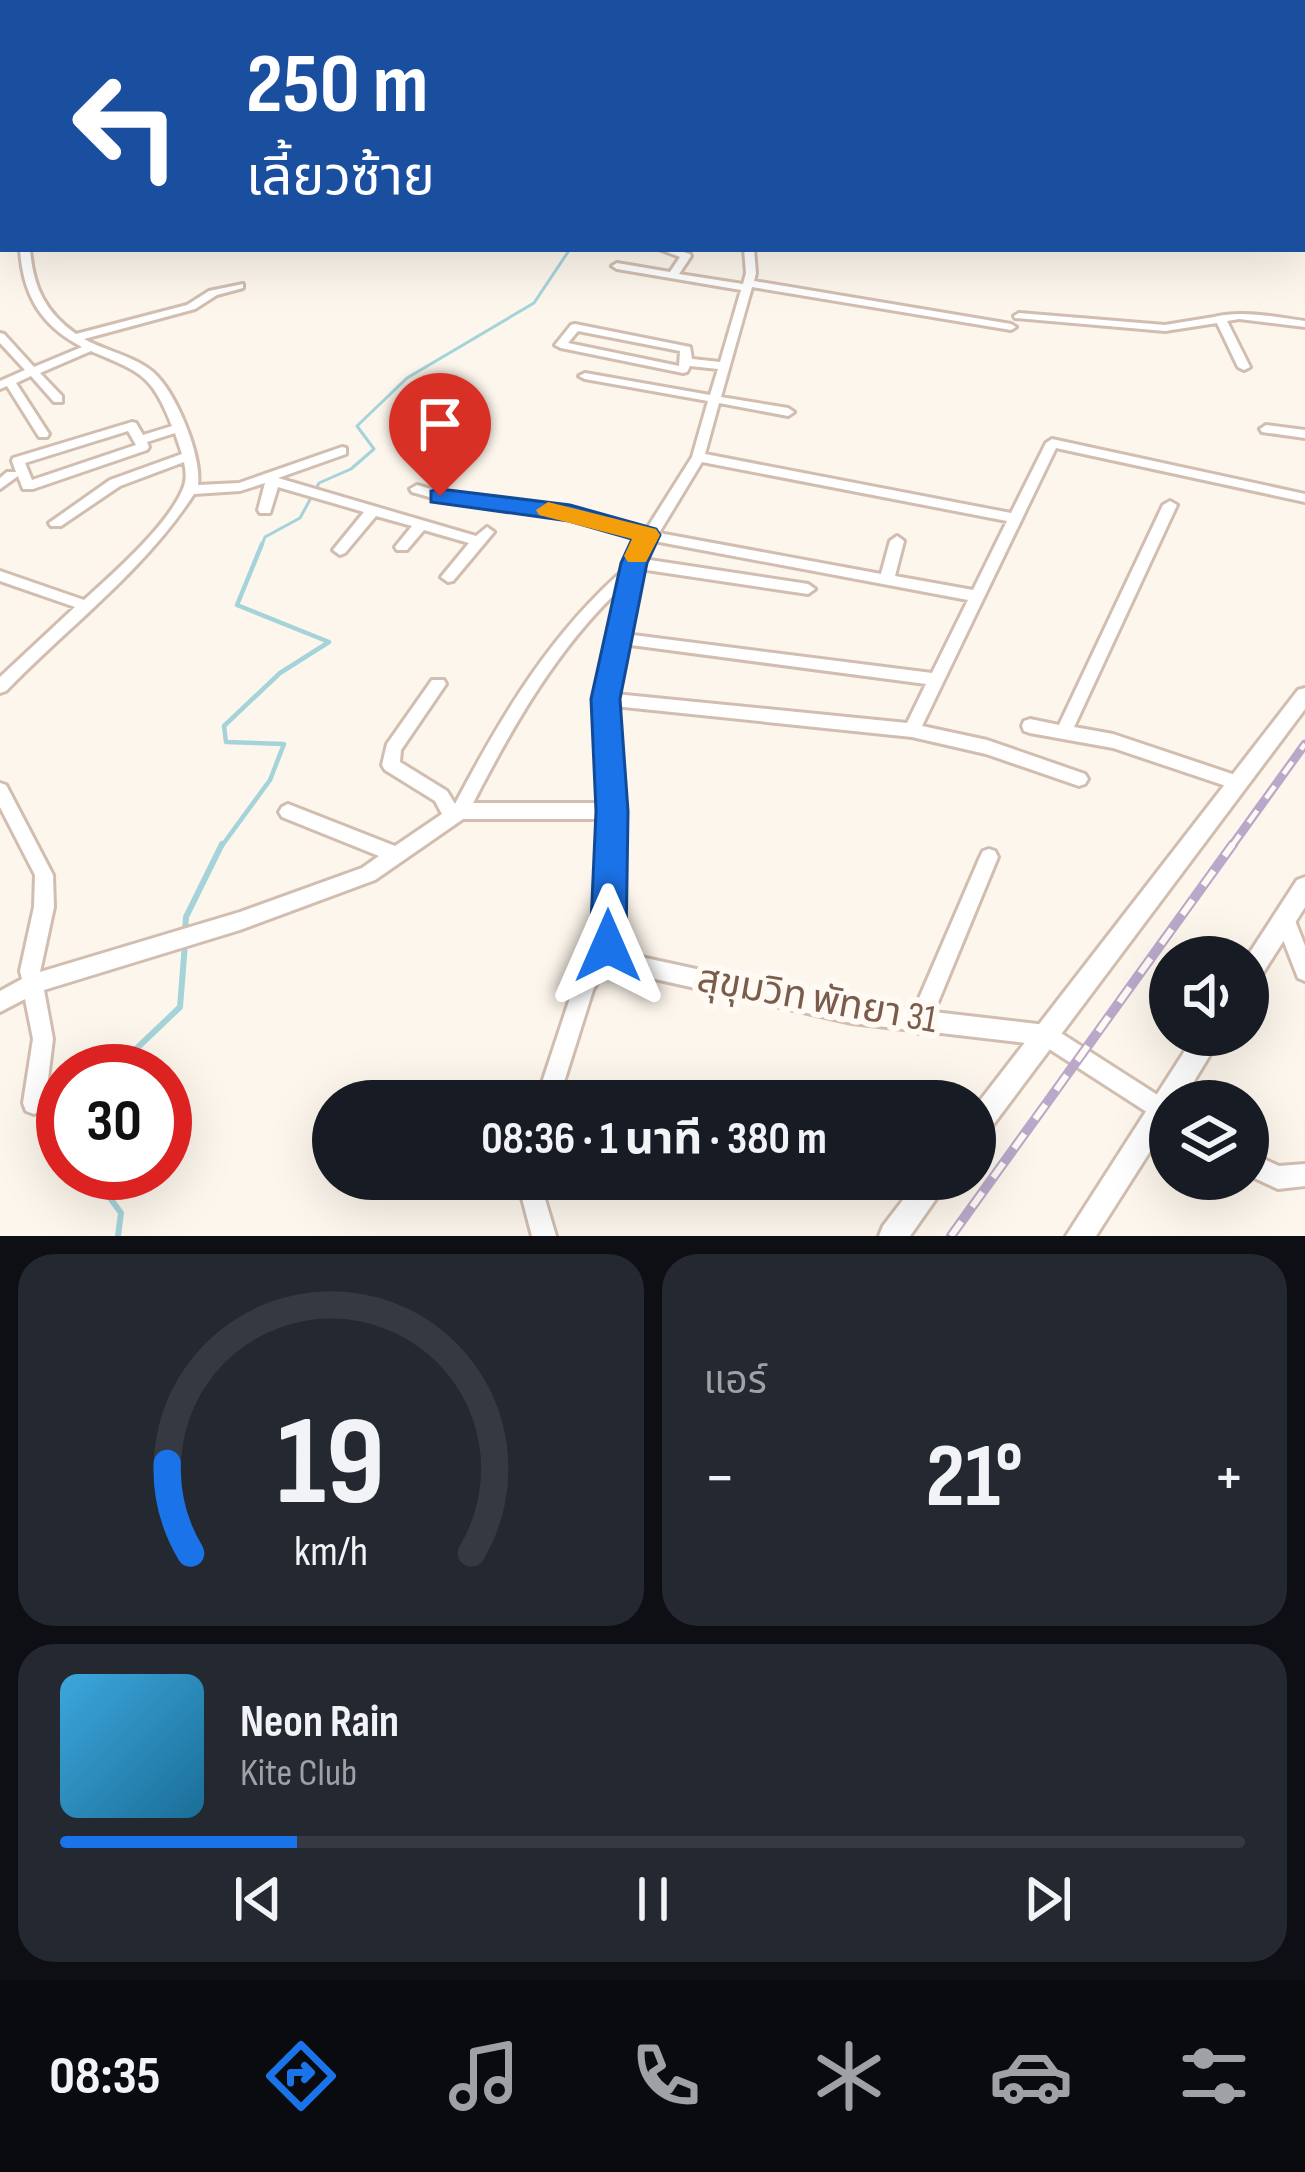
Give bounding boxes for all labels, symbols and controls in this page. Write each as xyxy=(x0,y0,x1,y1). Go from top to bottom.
text: 250 m xyxy=(246,35,428,136)
icon: left xyxy=(48,48,204,204)
text: เลี้ยวซ้าย xyxy=(246,145,435,210)
pin xyxy=(389,373,491,496)
icon: arrive xyxy=(407,391,473,457)
position arrow xyxy=(545,883,671,1009)
map controls xyxy=(1149,936,1269,1200)
button: sound xyxy=(1149,936,1269,1056)
street label: สุขุมวิท พัทยา 31 xyxy=(693,956,941,1044)
speed limit sign: 30 xyxy=(36,1044,192,1200)
button: layers xyxy=(1149,1080,1269,1200)
text: 08:36 · 1 นาที · 380 m xyxy=(481,1112,827,1167)
text: แอร์ xyxy=(704,1358,767,1405)
text: 19 xyxy=(277,1390,385,1539)
text: 21° xyxy=(925,1424,1023,1532)
text: − xyxy=(704,1439,736,1518)
text: + xyxy=(1213,1439,1245,1518)
text: km/h xyxy=(294,1526,368,1578)
text: Neon Rain xyxy=(240,1695,399,1750)
text: Kite Club xyxy=(240,1750,357,1797)
icon: previous xyxy=(225,1866,291,1932)
icon: pause xyxy=(620,1866,686,1932)
icon: next xyxy=(1015,1866,1081,1932)
icon: directions xyxy=(259,2034,343,2118)
icon: music xyxy=(442,2034,526,2118)
icon: phone xyxy=(624,2034,708,2118)
icon: climate xyxy=(807,2034,891,2118)
icon: car xyxy=(989,2034,1073,2118)
icon: filters xyxy=(1172,2034,1256,2118)
text: 08:35 xyxy=(49,2044,160,2109)

